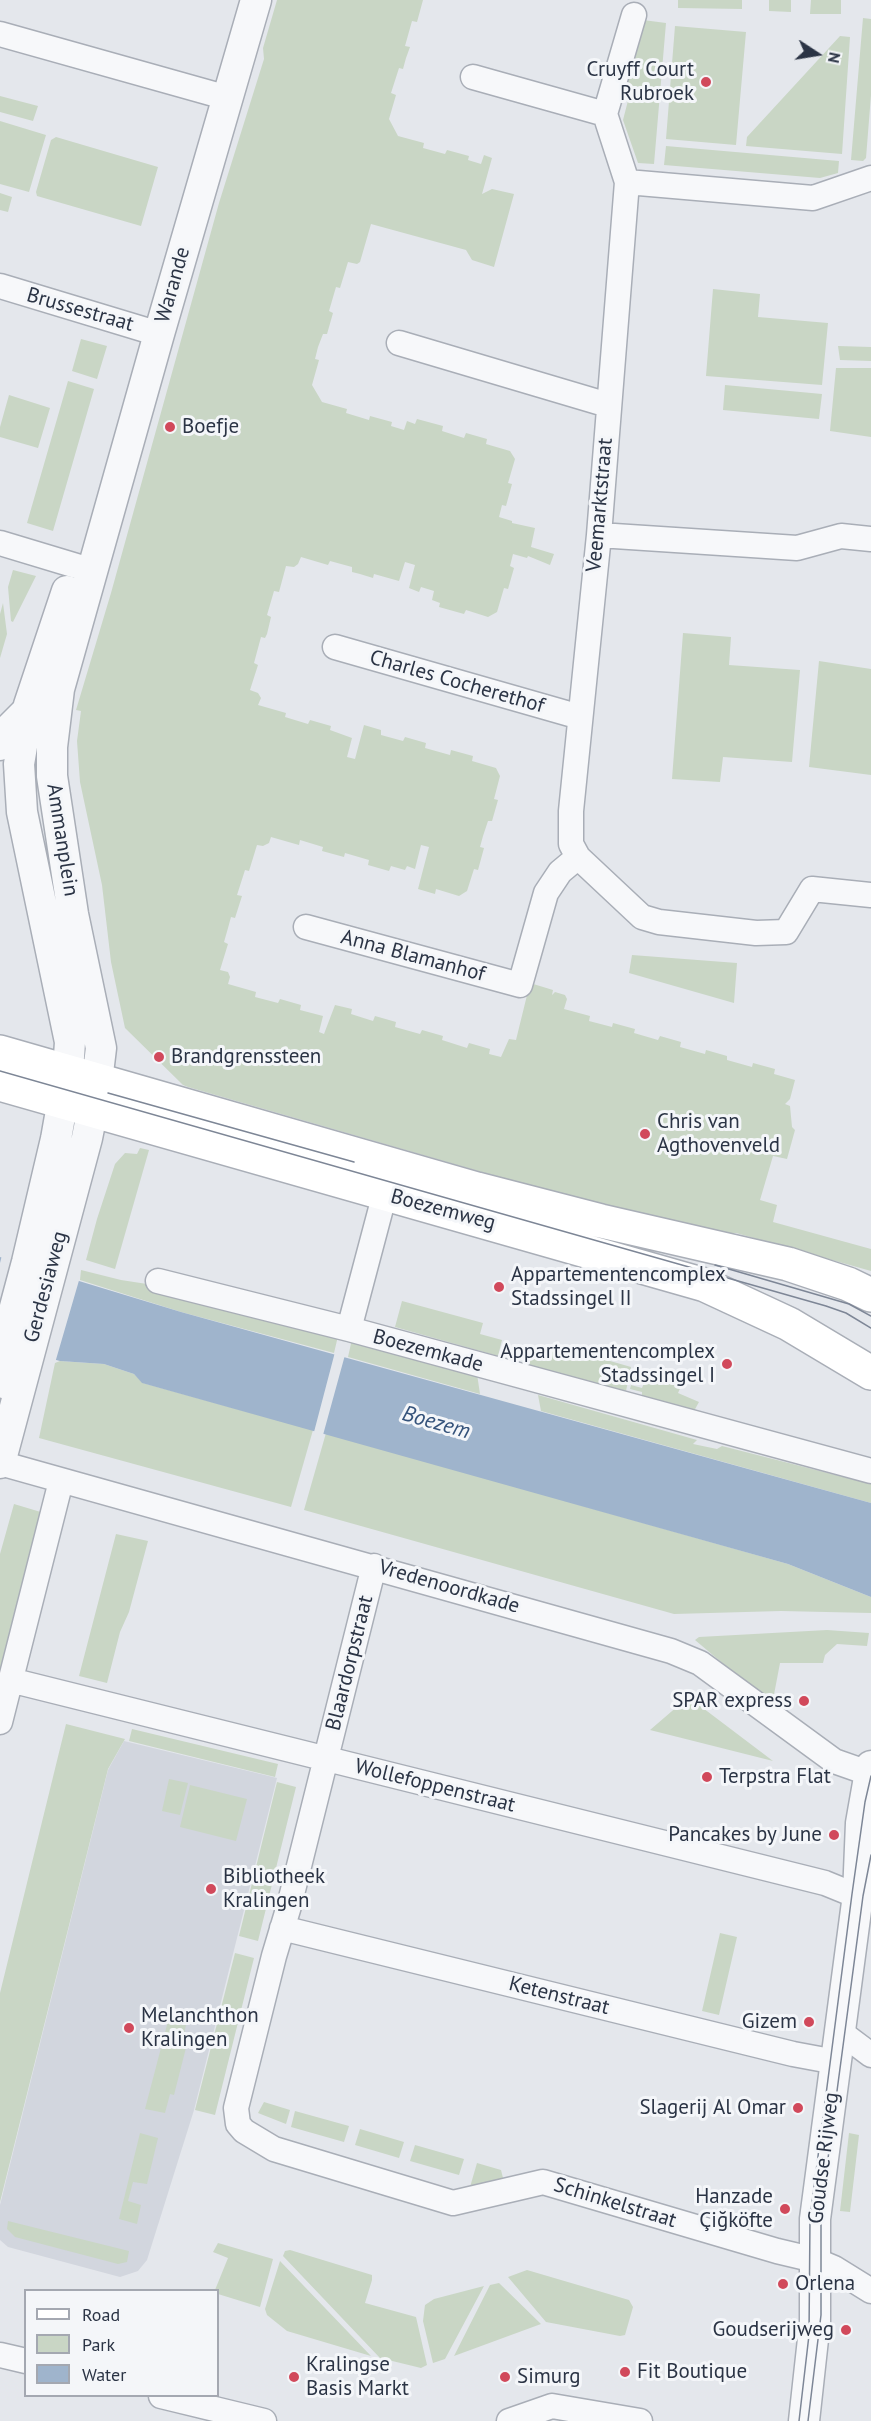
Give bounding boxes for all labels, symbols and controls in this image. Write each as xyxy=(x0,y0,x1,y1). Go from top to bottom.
north arrow xyxy=(787,24,847,84)
text: N xyxy=(824,51,845,65)
place label: Cruyff Court Rubroek xyxy=(586,57,694,107)
marker: Cruyff Court Rubroek xyxy=(699,75,713,89)
street label: Warande xyxy=(150,244,196,326)
street label: Brussestraat xyxy=(24,283,136,337)
place label: Boefje xyxy=(182,414,239,440)
marker: Boefje xyxy=(163,420,177,434)
street label: Veemarktstraat xyxy=(582,437,618,573)
street label: Charles Cocherethof xyxy=(367,645,547,719)
street label: Ammanplein xyxy=(41,782,83,898)
street label: Anna Blamanhof xyxy=(338,925,488,987)
place label: Brandgrenssteen xyxy=(171,1044,321,1070)
marker: Brandgrenssteen xyxy=(152,1050,166,1064)
place label: Chris van Agthovenveld xyxy=(657,1109,780,1159)
marker: Chris van Agthovenveld xyxy=(638,1127,652,1141)
street label: Boezemweg xyxy=(388,1184,498,1236)
street label: Gerdesiaweg xyxy=(19,1228,73,1346)
place label: Appartementencomplex Stadssingel II xyxy=(511,1262,726,1312)
marker: Appartementencomplex Stadssingel II xyxy=(492,1280,506,1294)
street label: Boezemkade xyxy=(370,1324,486,1378)
place label: Appartementencomplex Stadssingel I xyxy=(500,1339,715,1389)
marker: Appartementencomplex Stadssingel I xyxy=(720,1357,734,1371)
water label: Boezem xyxy=(399,1401,473,1445)
street label: Vredenoordkade xyxy=(376,1555,522,1619)
street label: Blaardorpstraat xyxy=(321,1593,379,1733)
place label: SPAR express xyxy=(672,1688,792,1714)
marker: SPAR express xyxy=(797,1694,811,1708)
street label: Wollefoppenstraat xyxy=(352,1754,518,1818)
place label: Terpstra Flat xyxy=(719,1764,831,1790)
marker: Terpstra Flat xyxy=(700,1770,714,1784)
place label: Pancakes by June xyxy=(668,1822,822,1848)
marker: Pancakes by June xyxy=(827,1828,841,1842)
place label: Bibliotheek Kralingen xyxy=(223,1864,325,1914)
marker: Bibliotheek Kralingen xyxy=(204,1882,218,1896)
street label: Ketenstraat xyxy=(506,1971,612,2021)
place label: Melanchthon Kralingen xyxy=(141,2003,259,2053)
place label: Gizem xyxy=(742,2009,797,2035)
marker: Gizem xyxy=(802,2015,816,2029)
marker: Melanchthon Kralingen xyxy=(122,2021,136,2035)
street label: Goudse Rijweg xyxy=(803,2091,845,2225)
place label: Slagerij Al Omar xyxy=(639,2095,786,2121)
marker: Slagerij Al Omar xyxy=(791,2101,805,2115)
street label: Schinkelstraat xyxy=(551,2172,679,2234)
place label: Hanzade Çiğköfte xyxy=(695,2184,773,2234)
marker: Hanzade Çiğköfte xyxy=(778,2202,792,2216)
place label: Orlena xyxy=(795,2271,855,2297)
marker: Orlena xyxy=(776,2277,790,2291)
legend xyxy=(24,2289,219,2397)
text: Road xyxy=(82,2303,120,2326)
place label: Goudserijweg xyxy=(712,2317,834,2343)
marker: Goudserijweg xyxy=(839,2323,853,2337)
text: Park xyxy=(82,2333,115,2356)
place label: Kralingse Basis Markt xyxy=(306,2352,409,2402)
place label: Fit Boutique xyxy=(637,2359,747,2385)
text: Water xyxy=(82,2363,126,2386)
place label: Simurg xyxy=(517,2364,581,2390)
marker: Fit Boutique xyxy=(618,2365,632,2379)
marker: Kralingse Basis Markt xyxy=(287,2370,301,2384)
marker: Simurg xyxy=(498,2370,512,2384)

